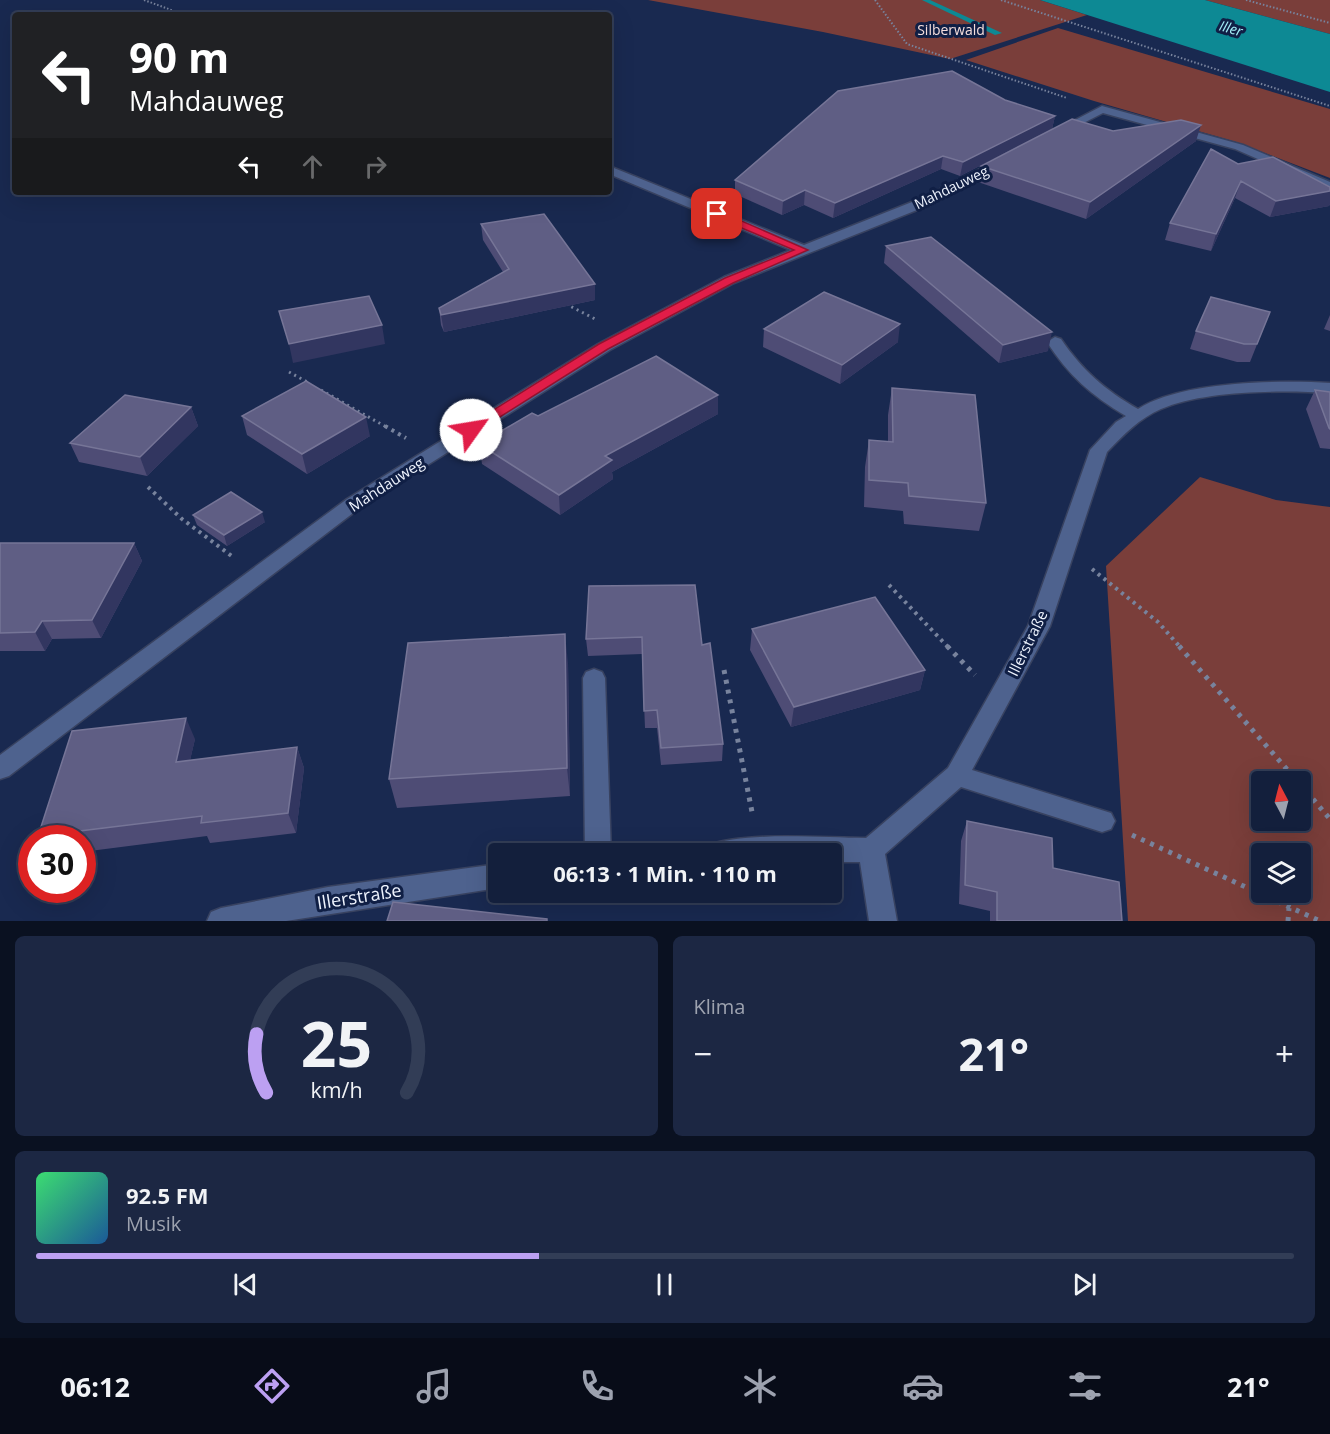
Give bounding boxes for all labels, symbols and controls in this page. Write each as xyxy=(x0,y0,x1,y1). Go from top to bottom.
water label: Iller xyxy=(1217,16,1245,40)
park label: Silberwald xyxy=(917,20,985,39)
text: 90 m xyxy=(129,28,229,85)
icon: left xyxy=(30,36,108,114)
text: Mahdauweg xyxy=(129,82,284,119)
icon: left xyxy=(233,150,266,183)
icon: ahead xyxy=(296,150,329,183)
icon: right xyxy=(359,150,392,183)
street label: Mahdauweg xyxy=(911,161,992,213)
pin xyxy=(691,188,742,239)
icon: arrive xyxy=(700,197,733,230)
position arrow xyxy=(439,398,503,462)
street label: Mahdauweg xyxy=(345,452,427,516)
street label: Illerstraße xyxy=(1002,607,1052,679)
north arrow xyxy=(1251,771,1311,831)
map controls xyxy=(1251,771,1311,903)
speed limit sign: 30 xyxy=(18,825,96,903)
button: layers xyxy=(1251,843,1311,903)
text: 06:13 · 1 Min. · 110 m xyxy=(553,858,777,888)
street label: Illerstraße xyxy=(315,877,403,915)
text: Klima xyxy=(694,993,745,1020)
text: 25 xyxy=(301,1000,372,1085)
text: 21° xyxy=(958,1023,1029,1084)
text: − xyxy=(694,1031,712,1076)
text: + xyxy=(1275,1031,1294,1076)
text: km/h xyxy=(310,1075,362,1104)
text: 92.5 FM xyxy=(126,1180,209,1210)
text: Musik xyxy=(126,1210,181,1237)
icon: previous xyxy=(229,1268,262,1301)
icon: pause xyxy=(648,1268,681,1301)
icon: next xyxy=(1068,1268,1101,1301)
icon: directions xyxy=(251,1365,293,1407)
icon: music xyxy=(413,1365,455,1407)
icon: phone xyxy=(576,1365,618,1407)
icon: climate xyxy=(739,1365,781,1407)
icon: car xyxy=(902,1365,944,1407)
icon: filters xyxy=(1064,1365,1106,1407)
text: 06:12 xyxy=(60,1368,130,1405)
text: 21° xyxy=(1227,1368,1270,1405)

